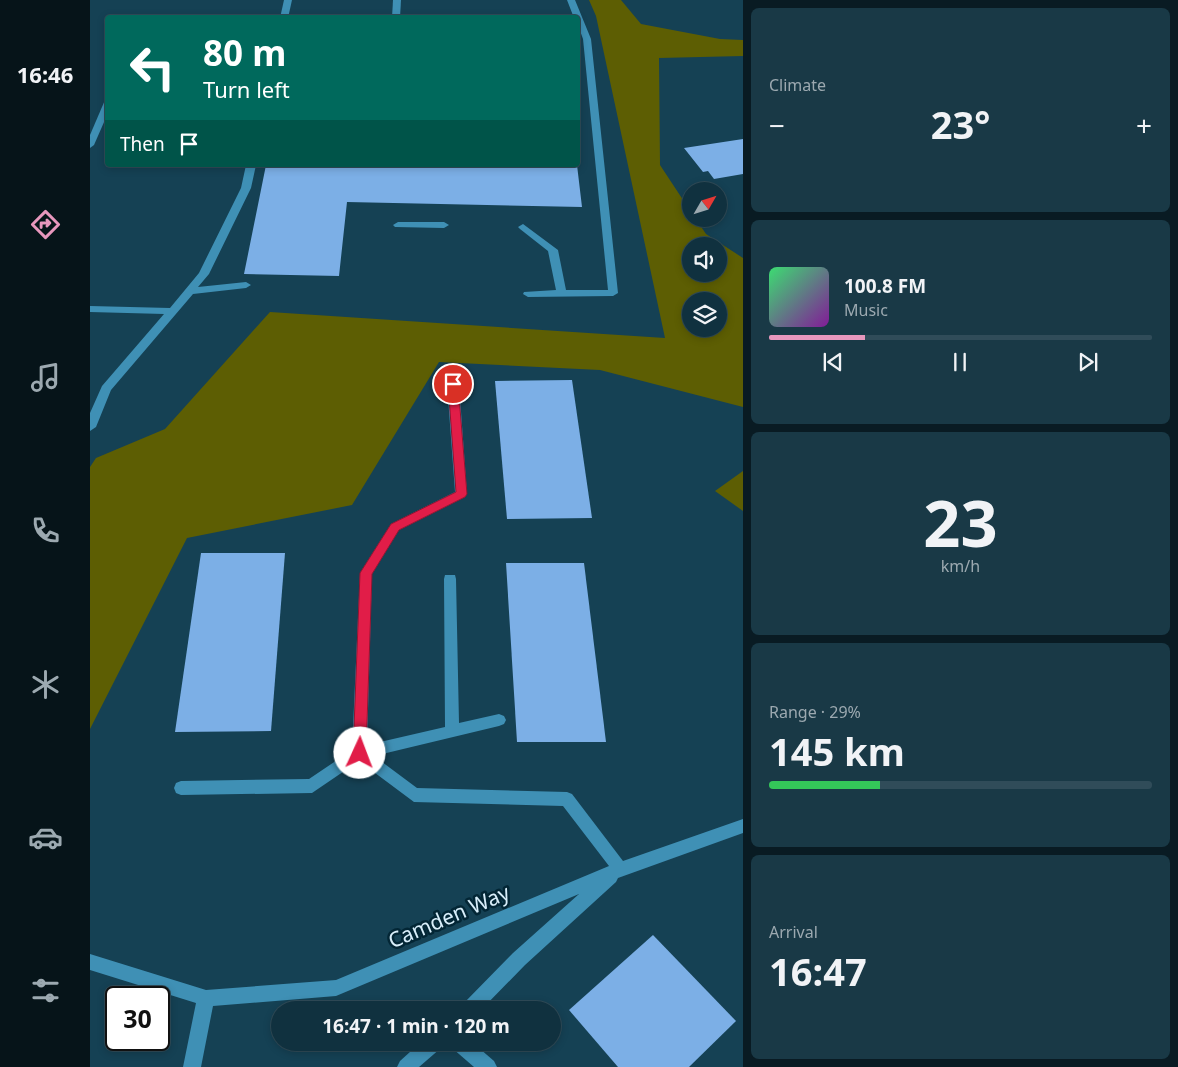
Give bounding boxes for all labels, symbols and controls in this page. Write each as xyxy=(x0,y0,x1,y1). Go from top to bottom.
text: 80 m xyxy=(203,29,286,76)
icon: left xyxy=(120,35,185,100)
text: 16:46 xyxy=(17,59,73,89)
text: Turn left xyxy=(203,74,290,104)
text: Climate xyxy=(769,74,826,96)
text: 23° xyxy=(931,98,990,150)
text: − xyxy=(769,106,785,144)
text: + xyxy=(1136,106,1152,144)
icon: arrive xyxy=(175,130,203,158)
text: Then xyxy=(120,131,165,157)
north arrow xyxy=(682,182,728,228)
map controls xyxy=(682,182,727,337)
icon: directions xyxy=(28,207,63,242)
button: sound xyxy=(682,237,727,282)
text: 100.8 FM xyxy=(844,273,926,299)
button: layers xyxy=(682,292,727,337)
text: Music xyxy=(844,299,888,321)
icon: previous xyxy=(819,348,847,376)
icon: pause xyxy=(946,348,974,376)
icon: next xyxy=(1074,348,1102,376)
icon: music xyxy=(28,360,63,395)
pin xyxy=(432,363,474,405)
icon: arrive xyxy=(439,370,467,398)
text: 23 xyxy=(923,478,998,566)
icon: phone xyxy=(28,513,63,548)
text: km/h xyxy=(941,555,980,577)
icon: climate xyxy=(28,667,63,702)
text: Range · 29% xyxy=(769,701,861,723)
text: 145 km xyxy=(769,725,905,777)
position arrow xyxy=(333,726,385,778)
icon: car xyxy=(28,820,63,855)
street label: Camden Way xyxy=(384,878,514,954)
text: Arrival xyxy=(769,921,818,943)
text: 16:47 xyxy=(769,945,867,997)
icon: filters xyxy=(28,973,63,1008)
speed limit sign: 30 xyxy=(105,986,170,1051)
text: 16:47 · 1 min · 120 m xyxy=(322,1013,510,1039)

